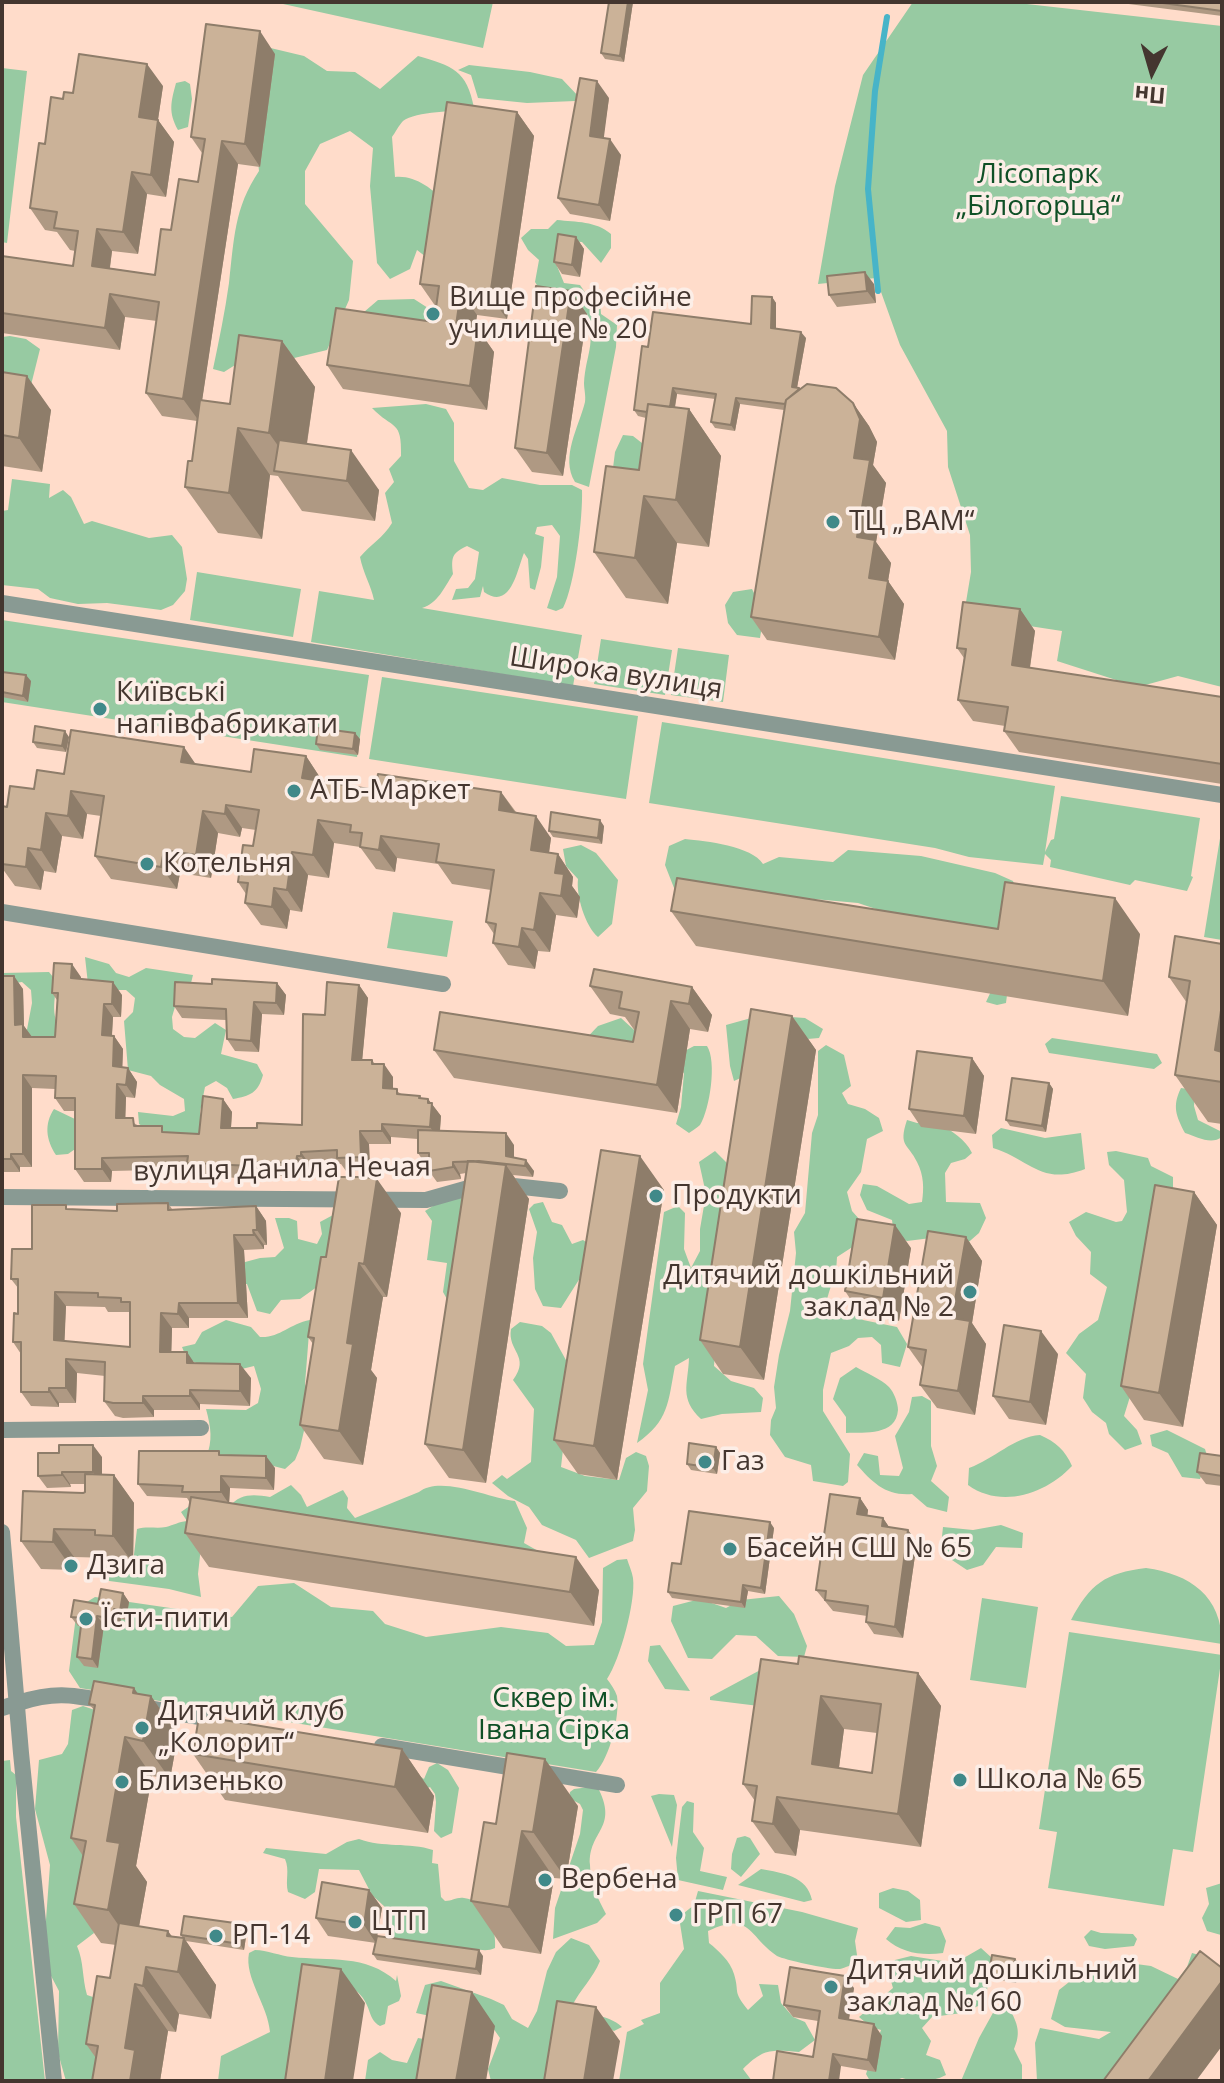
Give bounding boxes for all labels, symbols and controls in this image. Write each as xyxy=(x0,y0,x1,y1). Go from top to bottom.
north arrow xyxy=(1112,32,1192,112)
text: Пн xyxy=(1133,80,1167,112)
park label: Лісопарк „Білогорща“ xyxy=(955,158,1121,224)
place label: Вище професійне училище № 20 xyxy=(449,281,692,347)
marker: Вище професійне училище № 20 xyxy=(424,305,442,323)
place label: ТЦ „ВАМ“ xyxy=(849,505,975,539)
marker: ТЦ „ВАМ“ xyxy=(824,513,842,531)
street label: Широка вулиця xyxy=(507,641,725,707)
place label: Київські напівфабрикати xyxy=(116,676,338,742)
marker: Київські напівфабрикати xyxy=(91,700,109,718)
place label: АТБ-Маркет xyxy=(310,774,471,808)
marker: АТБ-Маркет xyxy=(285,782,303,800)
place label: Котельня xyxy=(163,847,292,881)
marker: Котельня xyxy=(138,855,156,873)
street label: вулиця Данила Нечая xyxy=(133,1151,431,1189)
place label: Продукти xyxy=(672,1179,802,1213)
marker: Продукти xyxy=(647,1187,665,1205)
place label: Дитячий дошкільний заклад № 2 xyxy=(663,1259,954,1325)
marker: Дитячий дошкільний заклад № 2 xyxy=(961,1283,979,1301)
place label: Газ xyxy=(721,1445,765,1479)
marker: Газ xyxy=(696,1453,714,1471)
place label: Басейн СШ № 65 xyxy=(746,1532,972,1566)
marker: Басейн СШ № 65 xyxy=(721,1540,739,1558)
place label: Дзига xyxy=(87,1549,165,1583)
marker: Дзига xyxy=(62,1557,80,1575)
place label: Їсти-пити xyxy=(102,1602,229,1636)
marker: Їсти-пити xyxy=(77,1610,95,1628)
park label: Сквер ім. Івана Сірка xyxy=(478,1682,630,1748)
place label: Дитячий клуб „Колорит“ xyxy=(158,1695,345,1761)
marker: Дитячий клуб „Колорит“ xyxy=(133,1719,151,1737)
place label: Школа № 65 xyxy=(976,1763,1143,1797)
place label: Близенько xyxy=(138,1765,284,1799)
marker: Школа № 65 xyxy=(951,1771,969,1789)
marker: Близенько xyxy=(113,1773,131,1791)
place label: Вербена xyxy=(561,1863,678,1897)
marker: Вербена xyxy=(536,1871,554,1889)
place label: ГРП 67 xyxy=(692,1898,783,1932)
place label: ЦТП xyxy=(371,1905,427,1939)
marker: ГРП 67 xyxy=(667,1906,685,1924)
marker: ЦТП xyxy=(346,1913,364,1931)
place label: РП-14 xyxy=(232,1919,310,1953)
marker: РП-14 xyxy=(207,1927,225,1945)
place label: Дитячий дошкільний заклад №160 xyxy=(847,1954,1138,2020)
marker: Дитячий дошкільний заклад №160 xyxy=(822,1978,840,1996)

